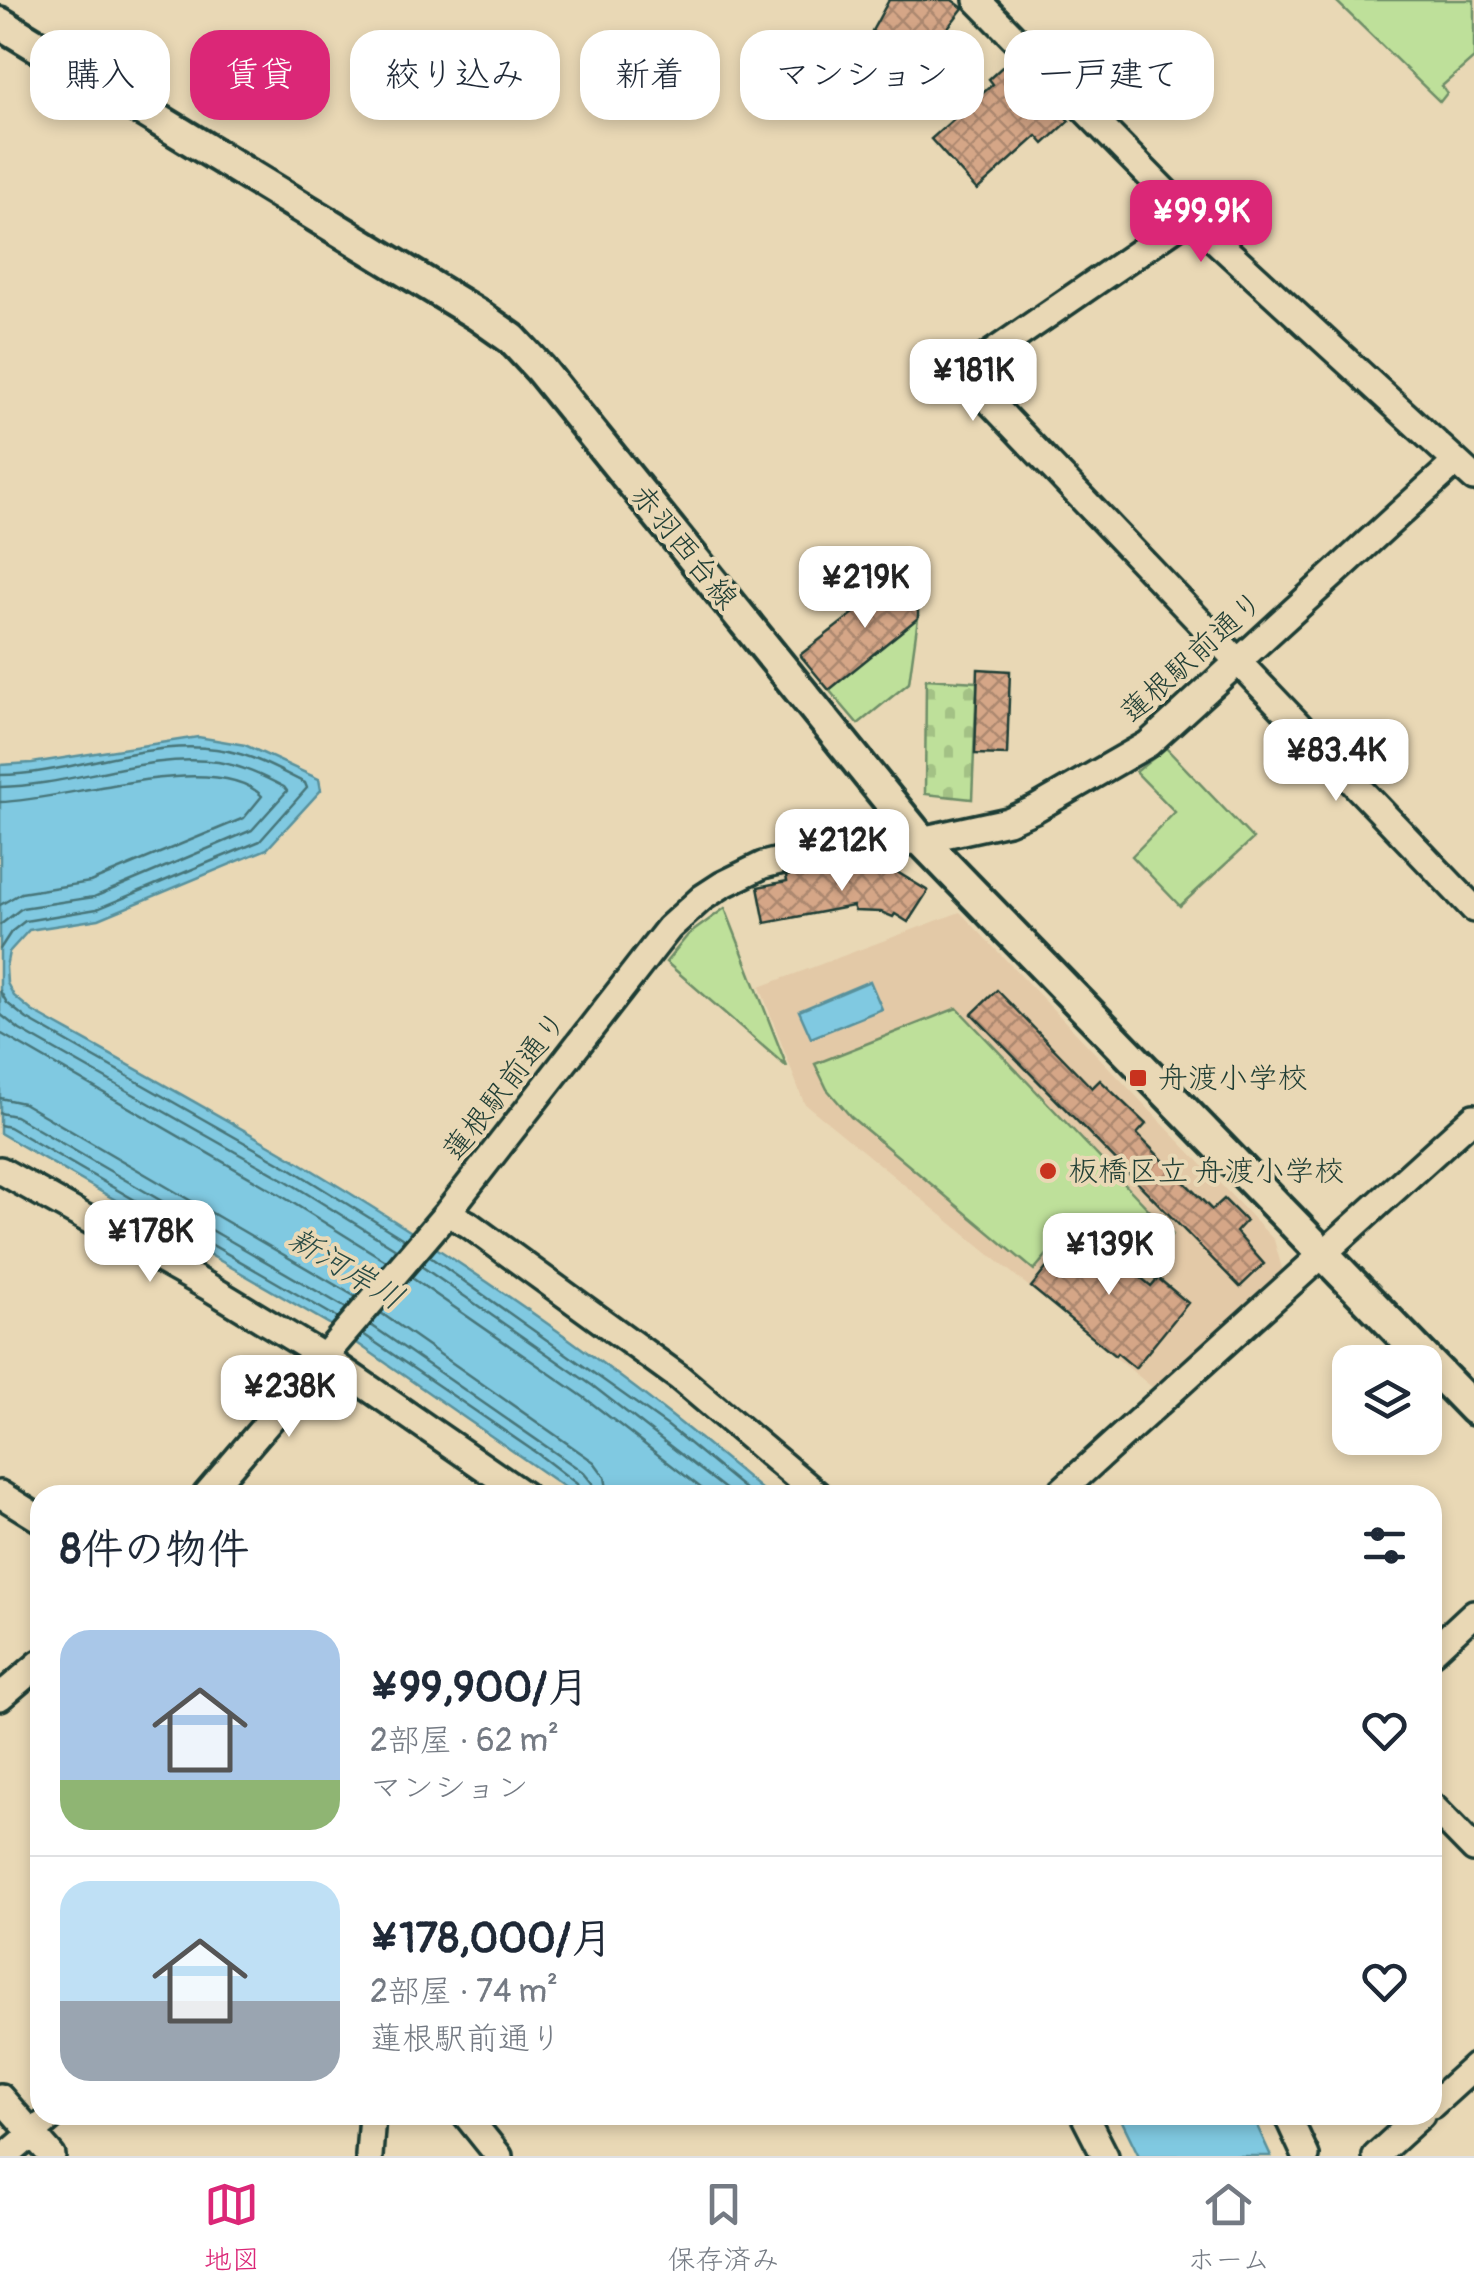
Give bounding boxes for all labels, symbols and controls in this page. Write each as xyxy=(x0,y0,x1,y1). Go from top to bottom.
chip: 購入 xyxy=(30,30,170,120)
chip: 賃貸 xyxy=(190,30,330,120)
chip: 絞り込み xyxy=(350,30,560,120)
chip: 新着 xyxy=(580,30,720,120)
chip: マンション xyxy=(740,30,984,120)
chip: 一戸建て xyxy=(1004,30,1214,120)
pin: ¥99.9K xyxy=(1120,180,1282,265)
text: ¥99.9K xyxy=(1152,192,1250,232)
pin: ¥181K xyxy=(903,339,1043,424)
text: ¥181K xyxy=(932,351,1014,391)
street label: 赤羽西台線 xyxy=(622,477,746,617)
pin: ¥219K xyxy=(795,546,935,631)
text: ¥219K xyxy=(821,558,909,598)
street label: 蓮根駅前通り xyxy=(1113,583,1271,731)
pin: ¥83.4K xyxy=(1255,719,1417,804)
text: ¥83.4K xyxy=(1285,731,1387,771)
pin: ¥212K xyxy=(772,809,912,894)
text: ¥212K xyxy=(797,821,887,861)
street label: 蓮根駅前通り xyxy=(435,1004,575,1168)
place label: 舟渡小学校 xyxy=(1158,1060,1308,1097)
marker: 舟渡小学校 xyxy=(1127,1067,1149,1089)
place label: 板橋区立 舟渡小学校 xyxy=(1068,1153,1345,1190)
marker: 板橋区立 舟渡小学校 xyxy=(1037,1160,1059,1182)
pin: ¥178K xyxy=(80,1200,220,1285)
text: ¥178K xyxy=(106,1212,194,1252)
pin: ¥139K xyxy=(1039,1213,1179,1298)
water label: 新河岸川 xyxy=(281,1219,411,1319)
text: ¥139K xyxy=(1065,1225,1153,1265)
map controls xyxy=(1332,1345,1442,1455)
button: layers xyxy=(1332,1345,1442,1455)
pin: ¥238K xyxy=(219,1355,359,1440)
text: ¥238K xyxy=(243,1367,335,1407)
icon: filters xyxy=(1357,1518,1412,1573)
text: 8件の物件 xyxy=(60,1524,249,1576)
text: ¥99,900/月 xyxy=(370,1662,589,1714)
icon: home xyxy=(140,1670,260,1790)
icon: heart xyxy=(1357,1703,1412,1758)
text: 2部屋 · 62 m² xyxy=(370,1721,559,1761)
text: マンション xyxy=(370,1768,529,1808)
text: ¥178,000/月 xyxy=(370,1913,613,1965)
icon: home xyxy=(140,1921,260,2041)
icon: heart xyxy=(1357,1954,1412,2009)
text: 2部屋 · 74 m² xyxy=(370,1972,558,2012)
text: 蓮根駅前通り xyxy=(370,2019,562,2059)
tab: 地図 xyxy=(204,2177,260,2278)
tab: 保存済み xyxy=(668,2177,780,2278)
tab: ホーム xyxy=(1187,2177,1270,2278)

